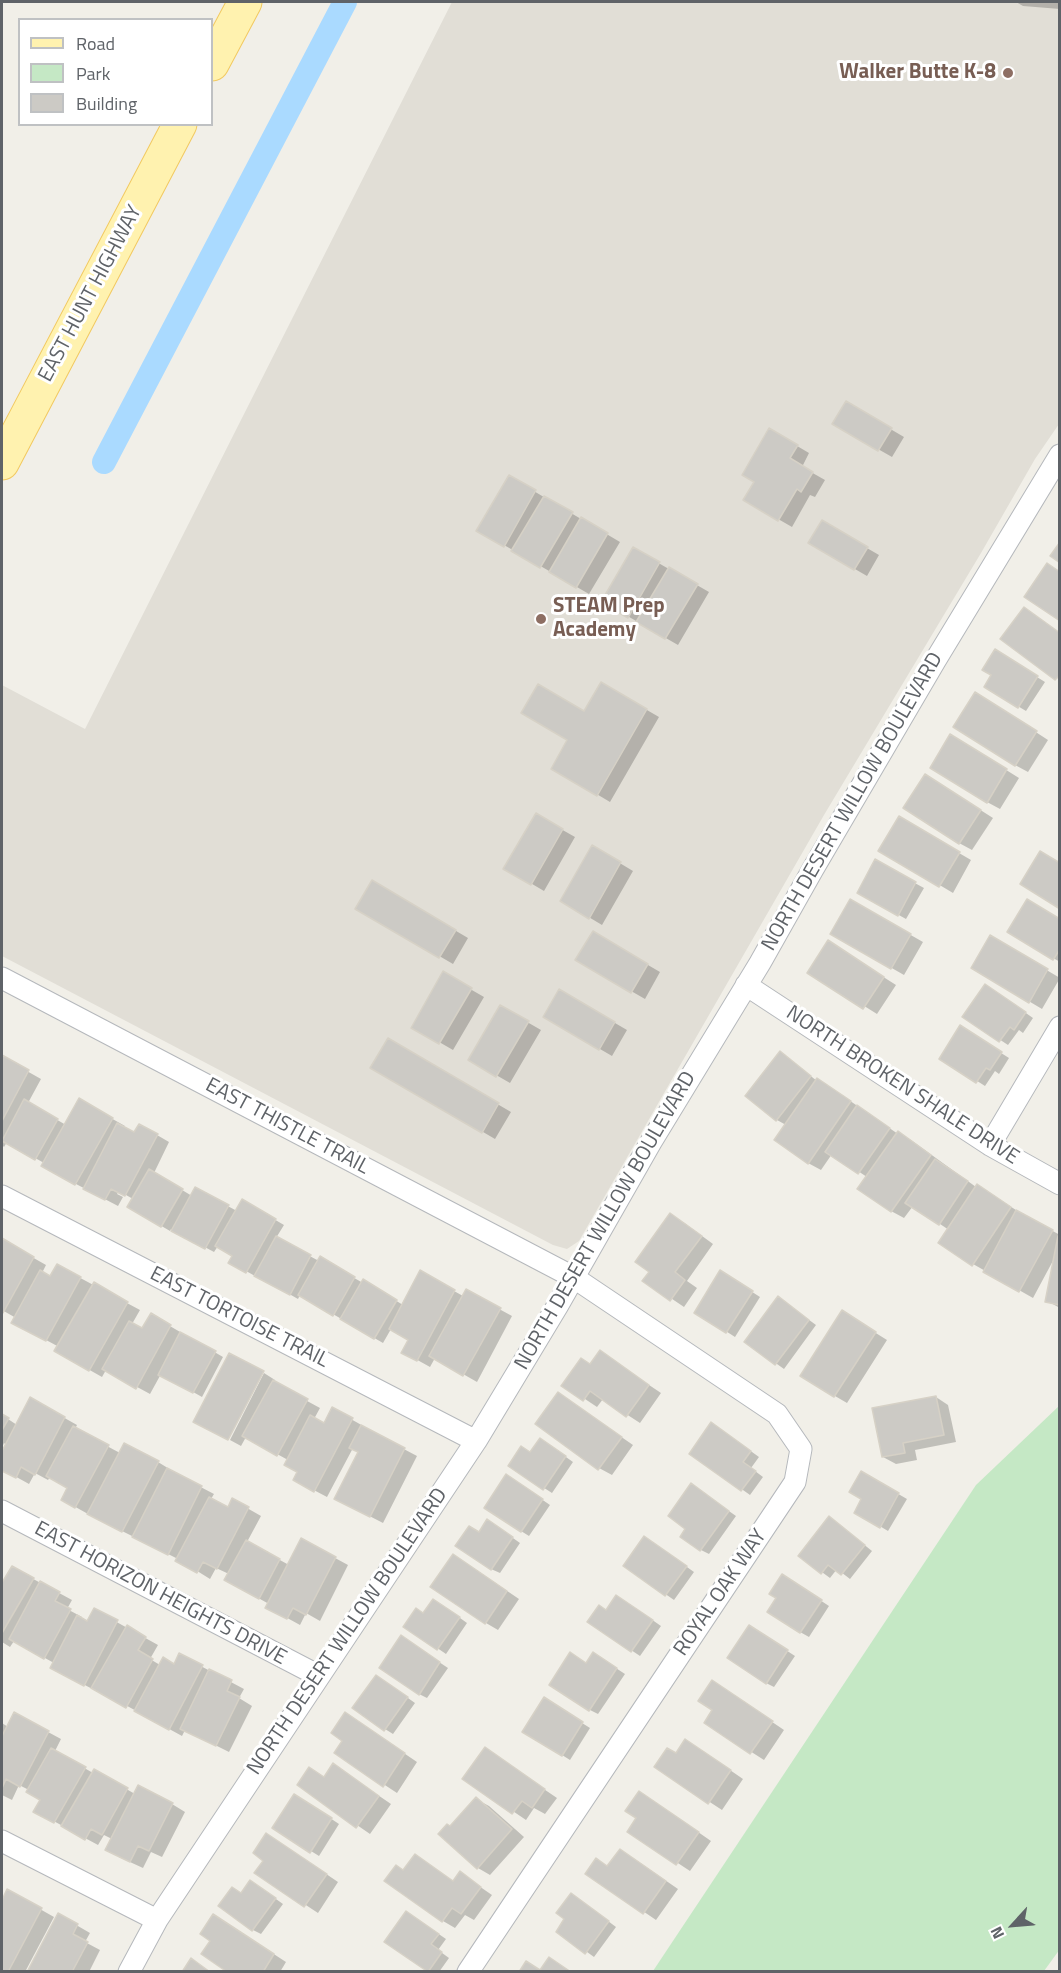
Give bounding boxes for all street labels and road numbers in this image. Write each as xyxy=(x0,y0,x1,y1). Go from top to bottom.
street label: EAST HUNT HIGHWAY xyxy=(34,202,148,386)
street label: NORTH DESERT WILLOW BOULEVARD xyxy=(757,648,949,956)
street label: NORTH BROKEN SHALE DRIVE xyxy=(781,1001,1023,1171)
street label: NORTH DESERT WILLOW BOULEVARD xyxy=(510,1067,702,1375)
street label: EAST THISTLE TRAIL xyxy=(201,1073,373,1181)
street label: EAST TORTOISE TRAIL xyxy=(145,1262,333,1374)
street label: NORTH DESERT WILLOW BOULEVARD xyxy=(242,1484,454,1780)
street label: EAST HORIZON HEIGHTS DRIVE xyxy=(30,1517,290,1671)
street label: ROYAL OAK WAY xyxy=(669,1525,773,1661)

